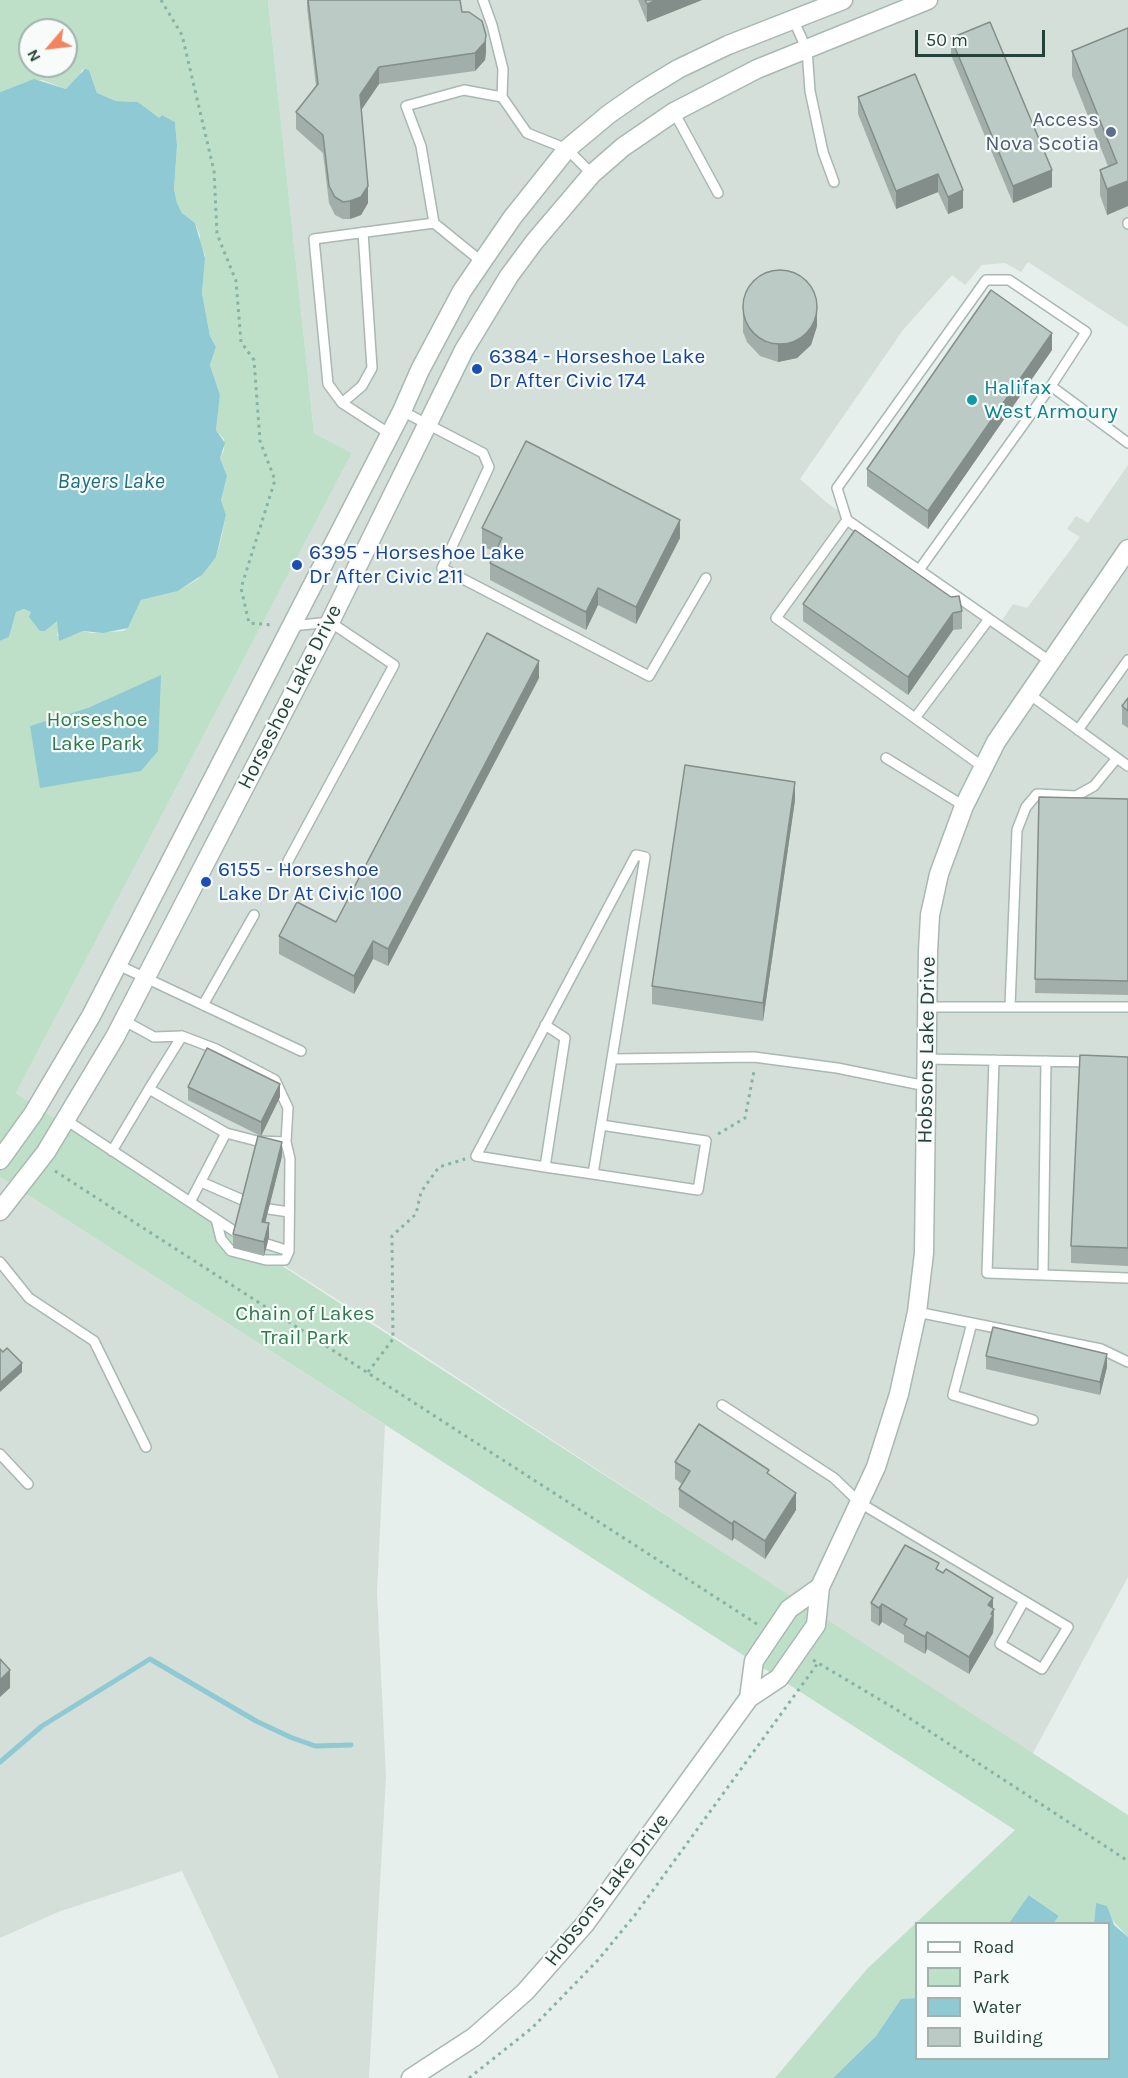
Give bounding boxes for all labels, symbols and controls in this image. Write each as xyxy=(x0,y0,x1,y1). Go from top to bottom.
north arrow xyxy=(18,18,78,78)
scale bar xyxy=(918,18,1048,56)
text: 50 m xyxy=(926,29,968,51)
text: N xyxy=(22,46,45,65)
place label: Access Nova Scotia xyxy=(985,107,1099,157)
marker: Access Nova Scotia xyxy=(1104,125,1118,139)
place label: 6384 - Horseshoe Lake Dr After Civic 174 xyxy=(489,344,705,394)
marker: 6384 - Horseshoe Lake Dr After Civic 174 xyxy=(470,362,484,376)
place label: Halifax West Armoury xyxy=(984,375,1118,425)
marker: Halifax West Armoury xyxy=(965,393,979,407)
water label: Bayers Lake xyxy=(57,469,165,495)
place label: 6395 - Horseshoe Lake Dr After Civic 211 xyxy=(309,540,525,590)
marker: 6395 - Horseshoe Lake Dr After Civic 211 xyxy=(290,558,304,572)
street label: Horseshoe Lake Drive xyxy=(232,600,348,794)
park label: Horseshoe Lake Park xyxy=(47,707,147,757)
place label: 6155 - Horseshoe Lake Dr At Civic 100 xyxy=(218,857,402,907)
marker: 6155 - Horseshoe Lake Dr At Civic 100 xyxy=(199,875,213,889)
street label: Hobsons Lake Drive xyxy=(913,956,941,1144)
park label: Chain of Lakes Trail Park xyxy=(235,1301,375,1351)
street label: Hobsons Lake Drive xyxy=(539,1808,675,1972)
legend xyxy=(915,1922,1110,2060)
text: Road xyxy=(973,1936,1014,1958)
text: Park xyxy=(973,1966,1010,1988)
text: Water xyxy=(973,1996,1021,2018)
text: Building xyxy=(973,2026,1043,2048)

